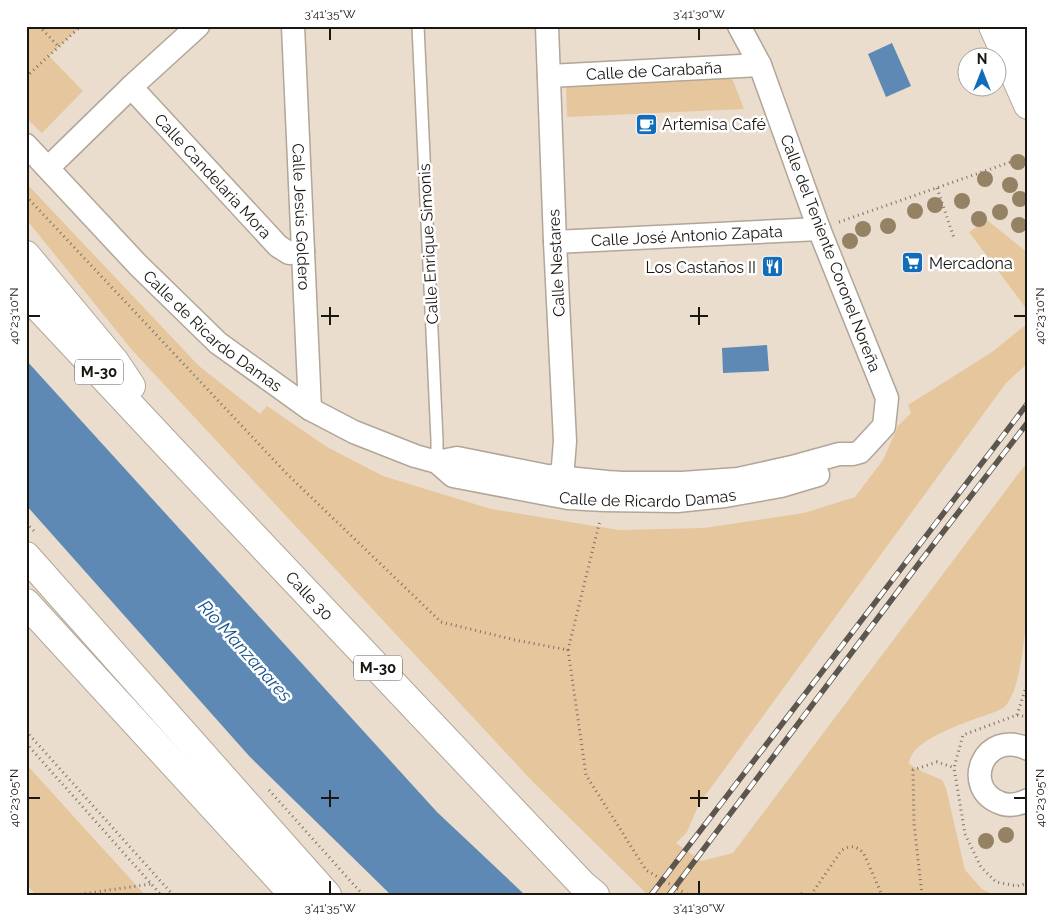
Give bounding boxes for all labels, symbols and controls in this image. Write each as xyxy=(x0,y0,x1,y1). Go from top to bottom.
text: 3°41'35"W xyxy=(304,7,356,21)
text: 3°41'30"W xyxy=(673,7,725,21)
north arrow xyxy=(956,48,1006,98)
text: N xyxy=(977,51,987,67)
street label: Calle de Carabaña xyxy=(585,58,722,84)
street label: Calle Candelaria Mora xyxy=(150,110,275,243)
cafe icon: Artemisa Café xyxy=(634,112,658,136)
place label: Artemisa Café xyxy=(662,115,766,134)
street label: Calle del Teniente Coronel Noreña xyxy=(776,132,885,375)
street label: Calle Jesús Goldero xyxy=(288,143,314,291)
street label: Calle Enrique Simonis xyxy=(415,163,442,325)
street label: Calle Nestares xyxy=(544,208,569,317)
street label: Calle José Antonio Zapata xyxy=(590,222,783,250)
supermarket icon: Mercadona xyxy=(901,251,925,275)
place label: Mercadona xyxy=(929,254,1013,273)
restaurant icon: Los Castaños II xyxy=(760,255,784,279)
place label: Los Castaños II xyxy=(645,258,756,277)
street label: Calle de Ricardo Damas xyxy=(139,266,286,396)
text: 40°23'10"N xyxy=(7,288,21,344)
text: 40°23'10"N xyxy=(1033,288,1047,344)
road number: M-30 xyxy=(75,360,123,384)
street label: Calle de Ricardo Damas xyxy=(557,485,738,511)
street label: Calle 30 xyxy=(282,568,337,624)
water label: Río Manzanares xyxy=(194,596,297,706)
road number: M-30 xyxy=(354,656,402,680)
text: 40°23'05"N xyxy=(7,769,21,827)
text: 40°23'05"N xyxy=(1033,769,1047,827)
text: 3°41'35"W xyxy=(304,901,356,915)
text: 3°41'30"W xyxy=(673,901,725,915)

